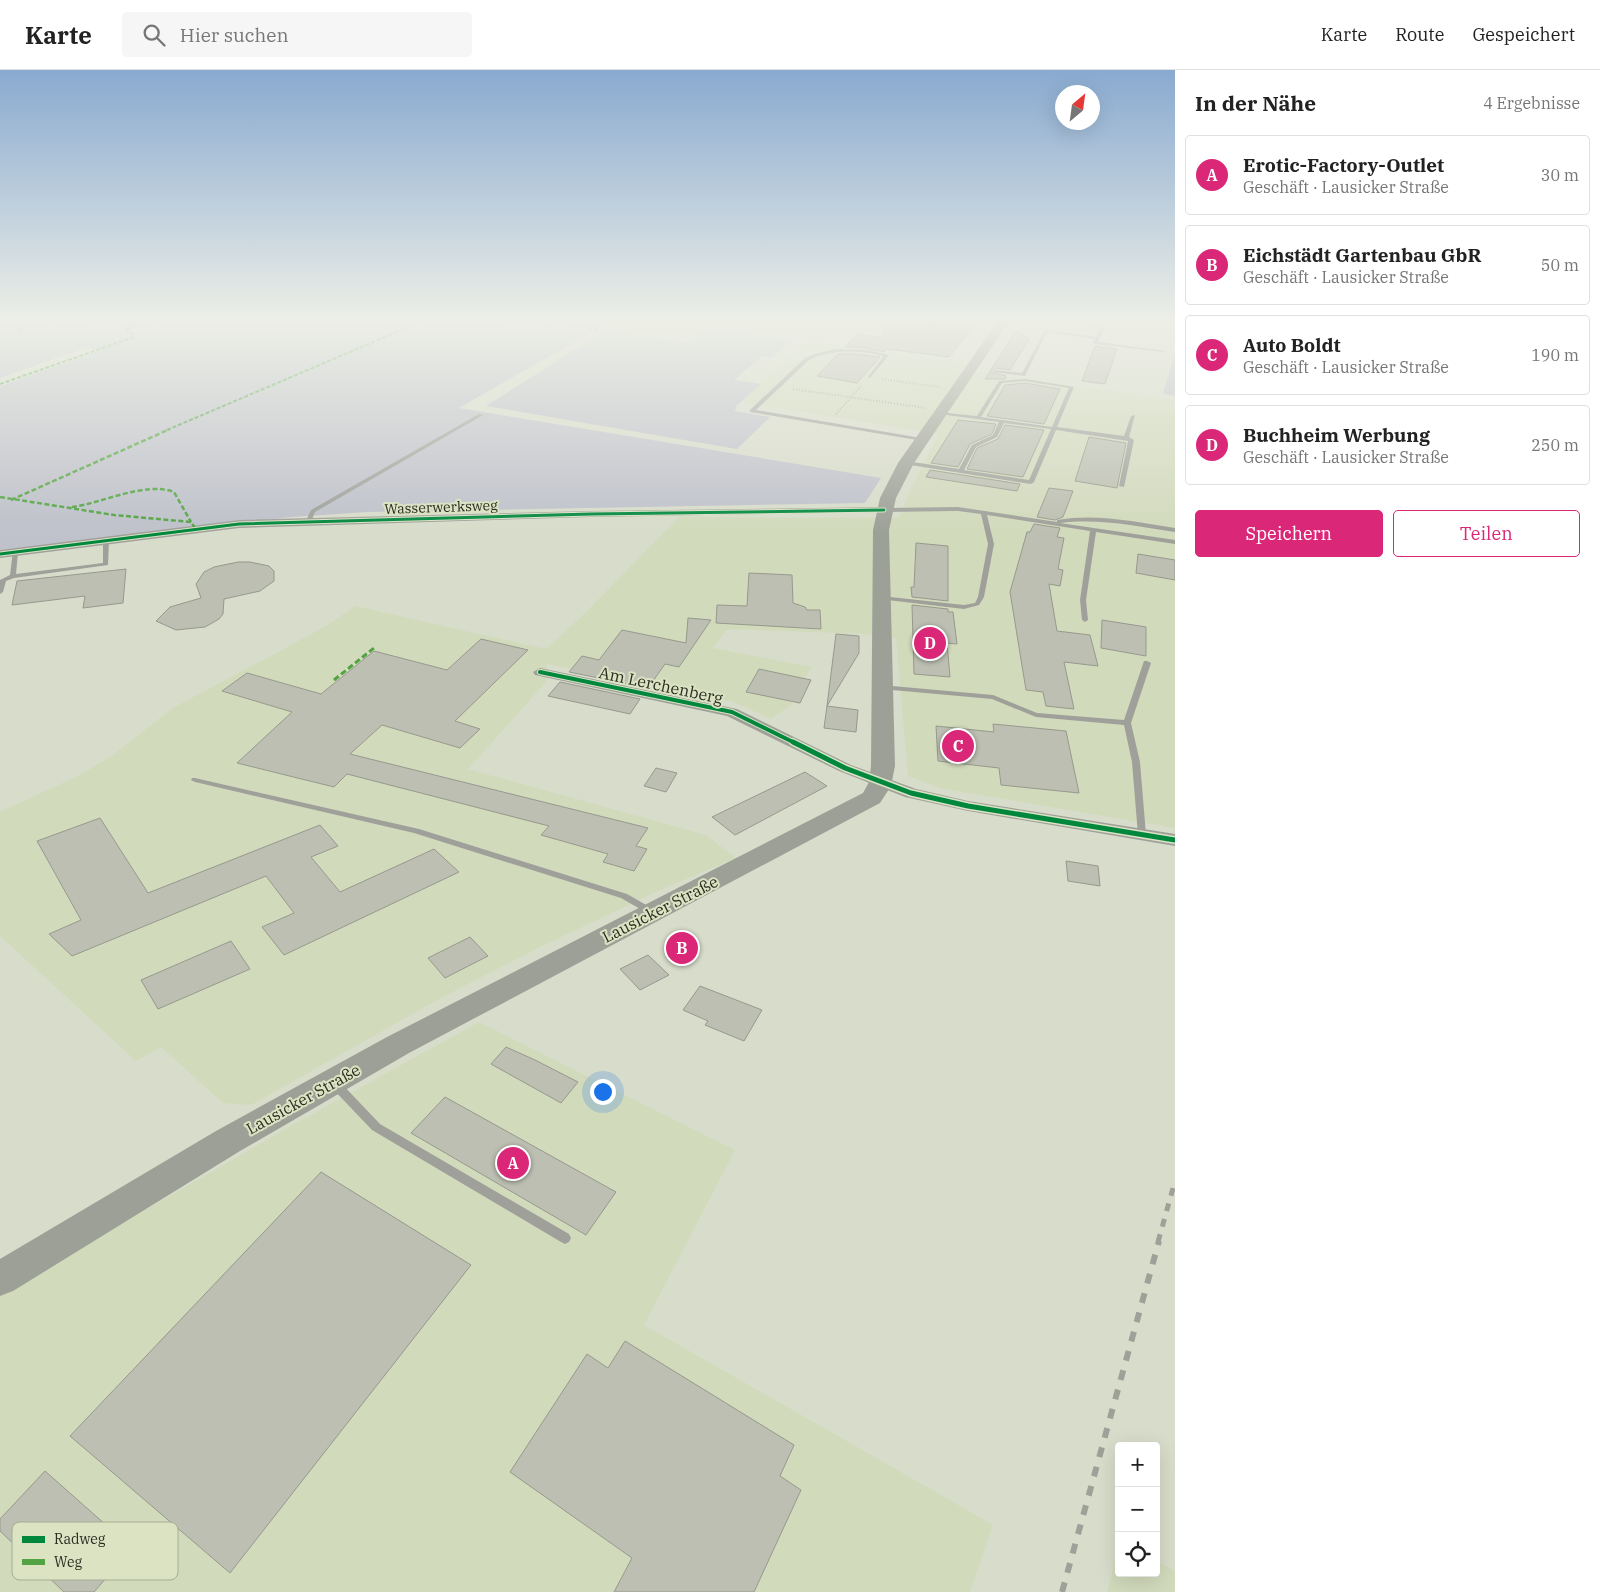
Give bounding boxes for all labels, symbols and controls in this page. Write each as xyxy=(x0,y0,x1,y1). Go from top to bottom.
search box xyxy=(122,12,472,57)
text: Karte xyxy=(25,19,92,51)
icon: search xyxy=(140,21,168,49)
text: Hier suchen xyxy=(180,23,289,47)
text: Karte xyxy=(1321,23,1367,46)
text: Route xyxy=(1395,23,1444,46)
text: Gespeichert xyxy=(1472,23,1575,46)
north arrow xyxy=(1055,85,1100,130)
text: In der Nähe xyxy=(1195,89,1316,117)
text: 4 Ergebnisse xyxy=(1483,93,1580,113)
text: Erotic-Factory-Outlet xyxy=(1243,153,1444,177)
text: A xyxy=(1206,165,1218,185)
text: 30 m xyxy=(1541,165,1579,185)
text: Geschäft · Lausicker Straße xyxy=(1243,177,1449,197)
text: Eichstädt Gartenbau GbR xyxy=(1243,243,1481,267)
text: B xyxy=(1206,255,1218,275)
text: 50 m xyxy=(1541,255,1579,275)
text: Geschäft · Lausicker Straße xyxy=(1243,267,1449,287)
text: Auto Boldt xyxy=(1243,333,1340,357)
text: C xyxy=(1207,345,1217,365)
text: 190 m xyxy=(1531,345,1579,365)
text: Geschäft · Lausicker Straße xyxy=(1243,357,1449,377)
text: Buchheim Werbung xyxy=(1243,423,1430,447)
text: D xyxy=(1206,435,1218,455)
text: 250 m xyxy=(1531,435,1579,455)
text: Geschäft · Lausicker Straße xyxy=(1243,447,1449,467)
street label: Wasserwerksweg xyxy=(384,496,498,518)
button: Speichern xyxy=(1195,510,1383,557)
button: Teilen xyxy=(1393,510,1580,557)
pin: D xyxy=(914,624,946,662)
street label: Am Lerchenberg xyxy=(597,662,725,708)
pin: C xyxy=(942,727,974,765)
street label: Lausicker Straße xyxy=(599,871,721,947)
pin: B xyxy=(666,929,698,967)
street label: Lausicker Straße xyxy=(242,1059,364,1139)
your location xyxy=(590,1079,616,1105)
pin: A xyxy=(497,1144,529,1182)
map controls xyxy=(1115,1442,1160,1577)
button: + xyxy=(1115,1442,1160,1487)
button: − xyxy=(1115,1487,1160,1532)
legend xyxy=(12,1522,178,1580)
text: Radweg xyxy=(54,1530,106,1548)
button: locate xyxy=(1115,1532,1160,1577)
text: Weg xyxy=(54,1553,82,1571)

